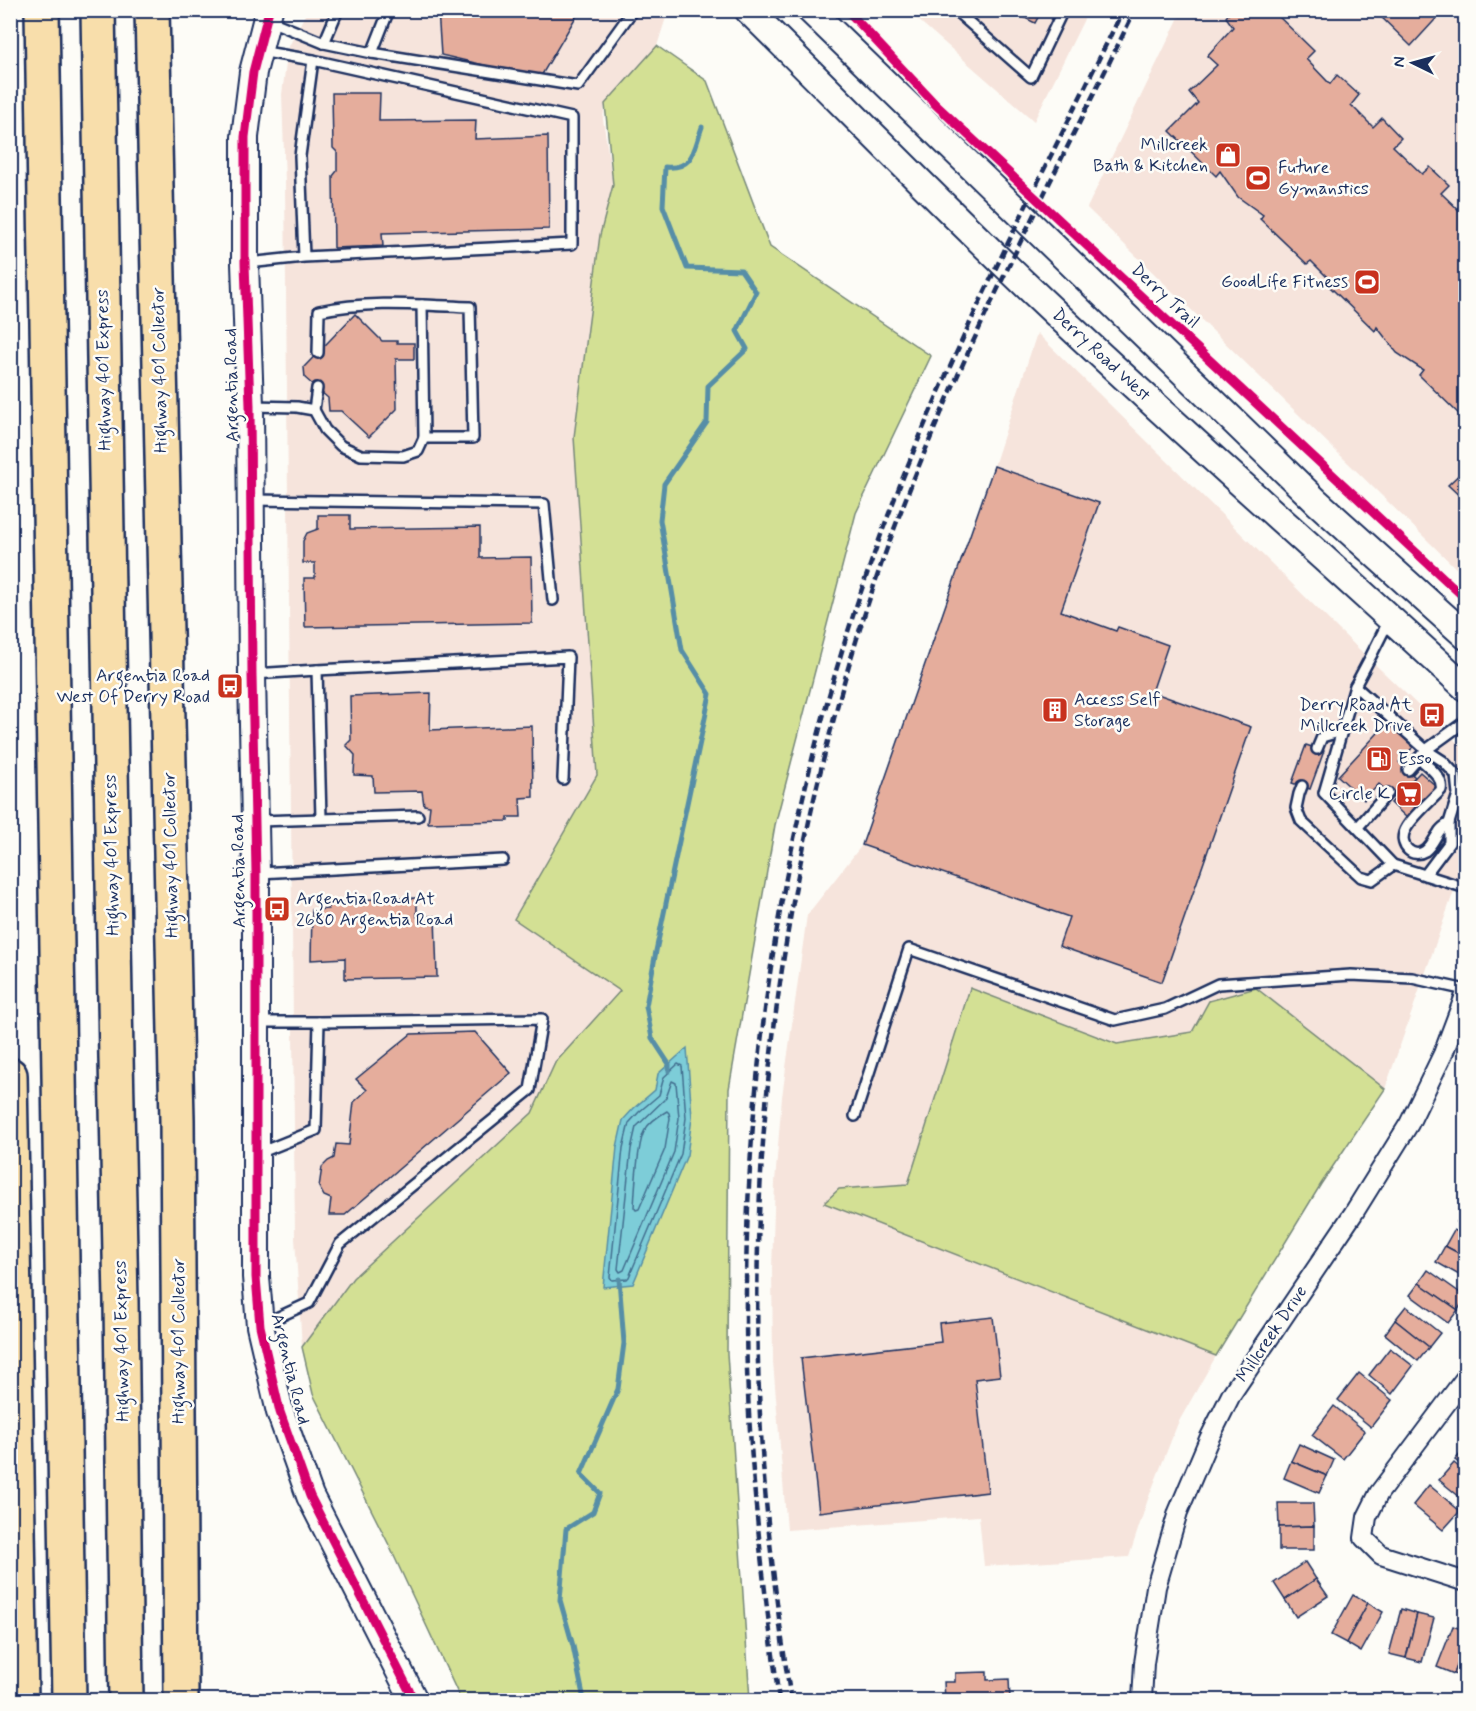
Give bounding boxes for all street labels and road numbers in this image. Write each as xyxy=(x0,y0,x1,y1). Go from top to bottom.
street label: Derry Trail xyxy=(1125,258,1205,334)
street label: Highway 401 Collector xyxy=(147,286,175,453)
street label: Highway 401 Express xyxy=(91,289,119,451)
street label: Derry Road West xyxy=(1046,303,1156,407)
street label: Argentia Road xyxy=(219,328,247,442)
street label: Highway 401 Collector xyxy=(158,771,186,938)
street label: Highway 401 Express xyxy=(99,774,127,936)
street label: Argentia Road xyxy=(226,814,254,928)
street label: Highway 401 Collector xyxy=(167,1258,193,1424)
street label: Highway 401 Express xyxy=(109,1260,137,1422)
street label: Millcreek Drive xyxy=(1231,1281,1313,1387)
street label: Argentia Road xyxy=(263,1311,315,1428)

